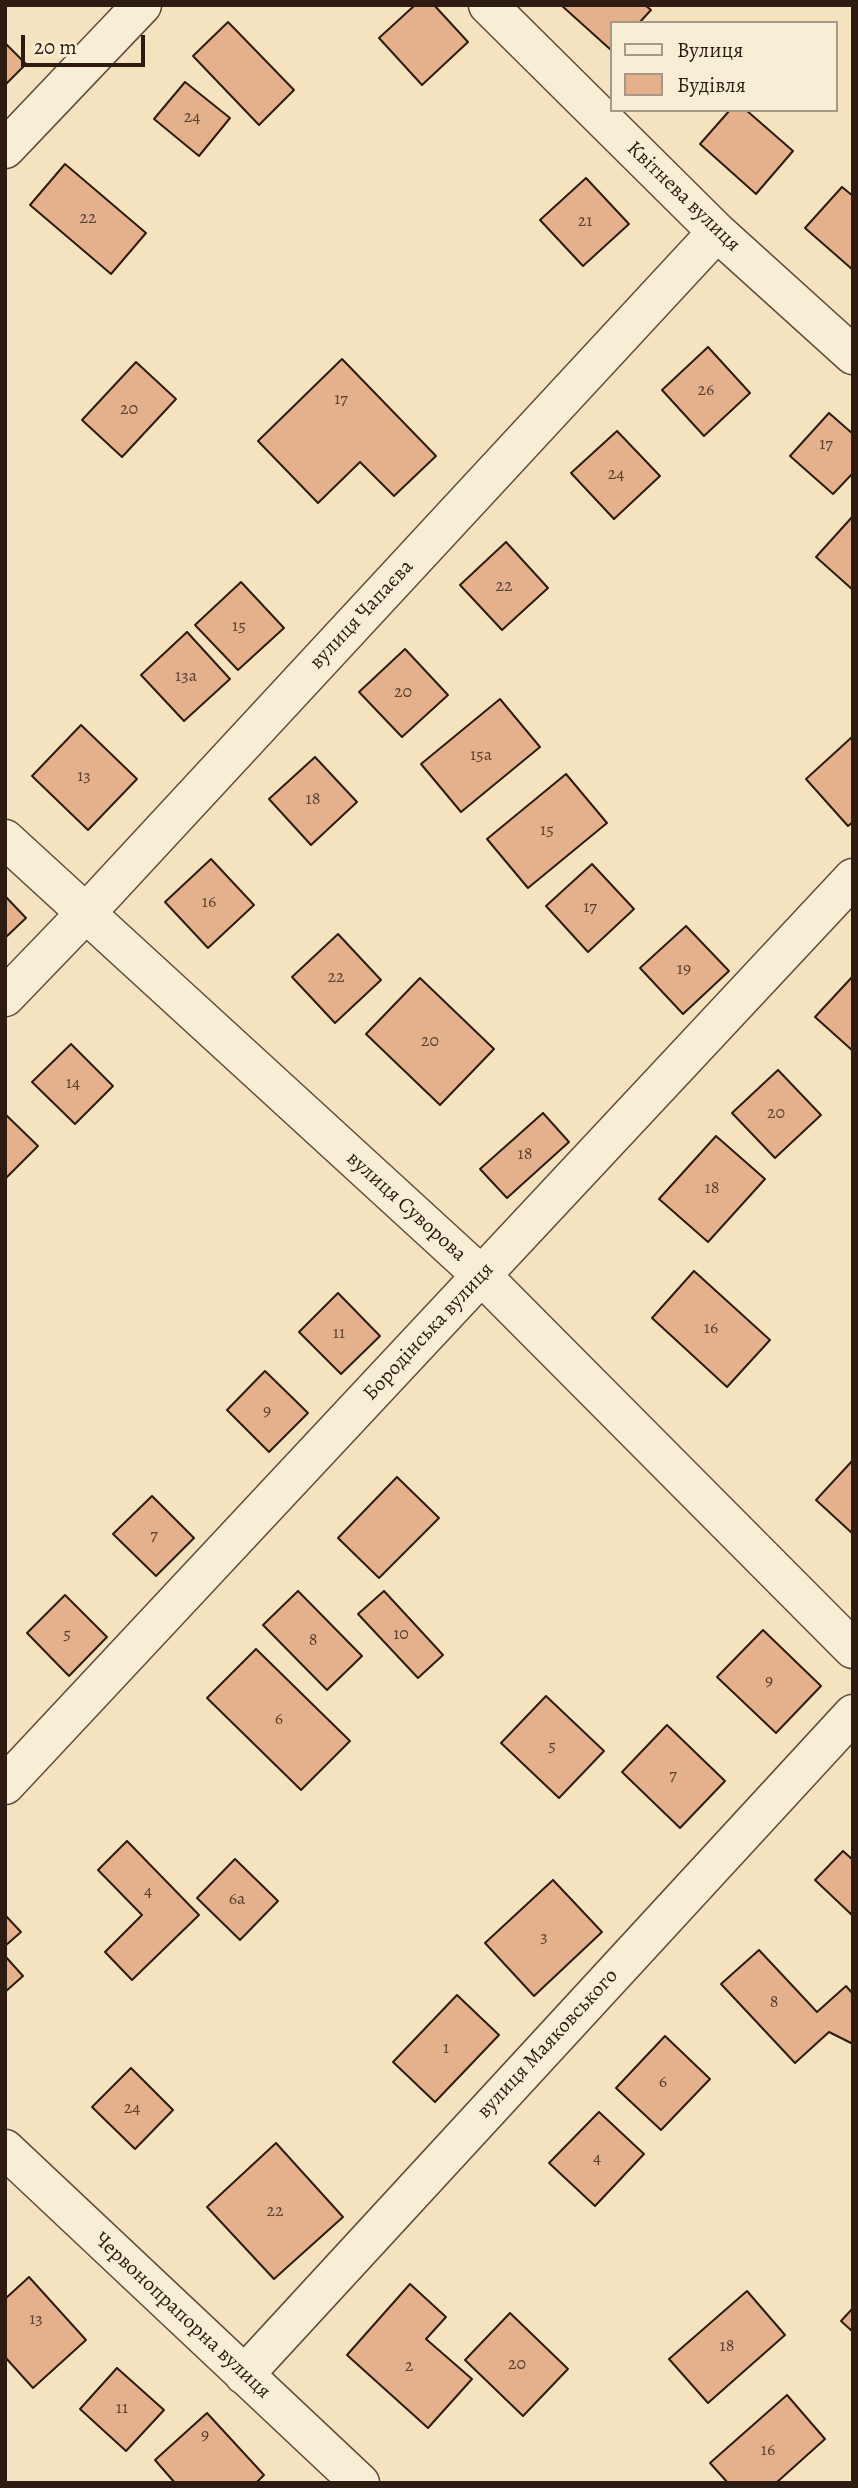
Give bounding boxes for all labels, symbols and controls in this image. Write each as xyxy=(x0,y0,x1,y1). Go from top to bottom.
scale bar xyxy=(24,21,149,65)
legend xyxy=(610,21,837,112)
text: 20 m xyxy=(34,33,77,61)
text: Вулиця xyxy=(677,36,743,64)
text: Будівля xyxy=(677,71,746,99)
house number: 24 xyxy=(184,107,200,129)
street label: Квітнева вулиця xyxy=(621,136,745,258)
house number: 22 xyxy=(79,208,97,230)
house number: 21 xyxy=(578,211,592,233)
house number: 26 xyxy=(698,380,714,402)
house number: 17 xyxy=(334,389,348,411)
house number: 20 xyxy=(120,399,138,421)
house number: 17 xyxy=(819,434,833,456)
house number: 24 xyxy=(608,464,624,486)
street label: вулиця Чапаєва xyxy=(305,555,419,675)
house number: 22 xyxy=(495,576,513,598)
house number: 15 xyxy=(232,616,246,638)
house number: 13а xyxy=(175,666,197,688)
house number: 20 xyxy=(394,682,412,704)
house number: 15а xyxy=(470,745,492,767)
house number: 13 xyxy=(77,766,91,788)
house number: 18 xyxy=(306,789,320,811)
house number: 15 xyxy=(540,820,554,842)
house number: 16 xyxy=(202,892,216,914)
house number: 17 xyxy=(583,897,597,919)
house number: 19 xyxy=(677,959,691,981)
house number: 22 xyxy=(327,967,345,989)
house number: 20 xyxy=(421,1031,439,1053)
house number: 14 xyxy=(66,1073,80,1095)
house number: 20 xyxy=(767,1103,785,1125)
house number: 18 xyxy=(518,1144,532,1166)
street label: вулиця Суворова xyxy=(341,1147,471,1267)
house number: 18 xyxy=(705,1178,719,1200)
street label: Бородінська вулиця xyxy=(358,1258,500,1406)
house number: 16 xyxy=(704,1318,718,1340)
house number: 11 xyxy=(333,1323,345,1345)
house number: 9 xyxy=(263,1401,271,1423)
house number: 7 xyxy=(150,1525,158,1547)
house number: 5 xyxy=(63,1624,71,1646)
house number: 10 xyxy=(393,1624,409,1646)
house number: 8 xyxy=(309,1630,317,1652)
house number: 9 xyxy=(765,1671,773,1693)
house number: 6 xyxy=(275,1709,283,1731)
house number: 5 xyxy=(548,1736,556,1758)
house number: 7 xyxy=(669,1765,677,1787)
house number: 4 xyxy=(144,1881,152,1903)
house number: 6а xyxy=(229,1889,245,1911)
house number: 3 xyxy=(540,1927,548,1949)
street label: вулиця Маяковського xyxy=(472,1964,624,2124)
house number: 8 xyxy=(770,1992,778,2014)
house number: 1 xyxy=(443,2038,449,2060)
house number: 6 xyxy=(659,2072,667,2094)
house number: 24 xyxy=(124,2098,140,2120)
house number: 4 xyxy=(593,2148,601,2170)
house number: 22 xyxy=(266,2201,284,2223)
street label: Червонопрапорна вулиця xyxy=(88,2227,276,2405)
house number: 13 xyxy=(29,2309,43,2331)
house number: 18 xyxy=(720,2336,734,2358)
house number: 20 xyxy=(508,2354,526,2376)
house number: 2 xyxy=(405,2356,413,2378)
house number: 11 xyxy=(116,2398,128,2420)
house number: 9 xyxy=(201,2425,209,2447)
house number: 16 xyxy=(761,2440,775,2462)

